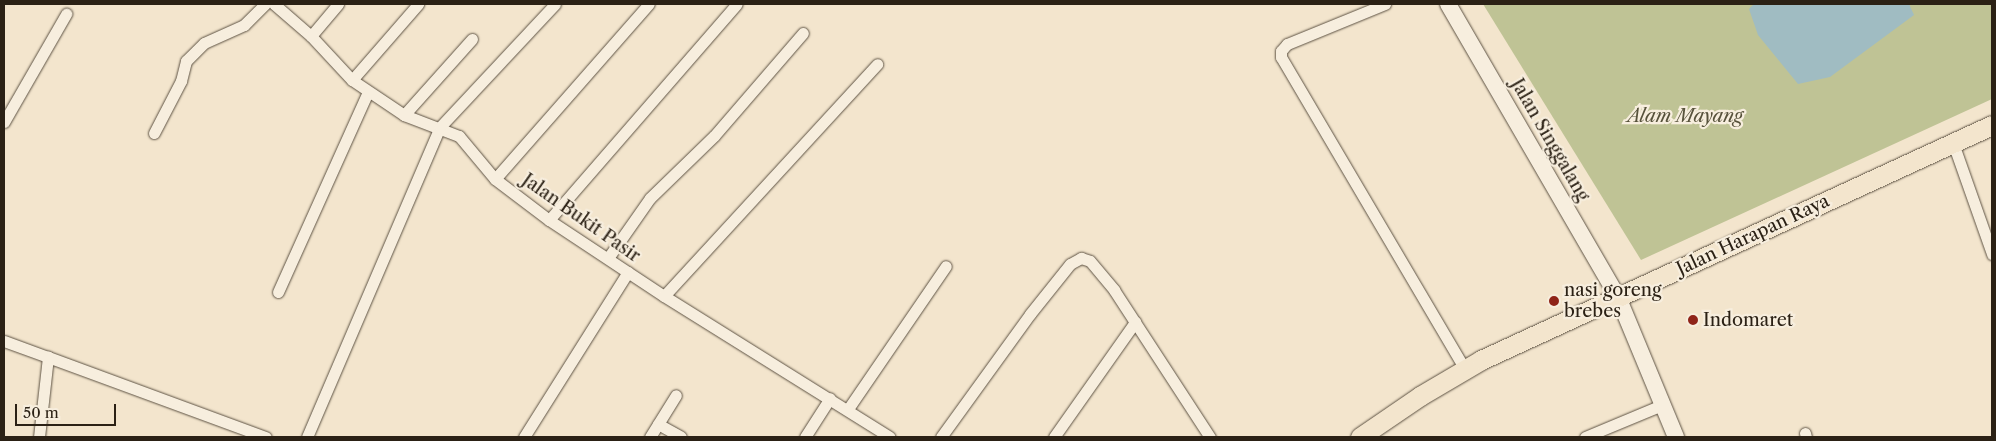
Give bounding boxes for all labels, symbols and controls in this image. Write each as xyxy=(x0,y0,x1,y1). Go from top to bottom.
street label: Jalan Singgalang xyxy=(1506,75,1594,205)
park label: Alam Mayang xyxy=(1627,105,1743,127)
street label: Jalan Bukit Pasir xyxy=(518,169,644,267)
street label: Jalan Harapan Raya xyxy=(1673,190,1833,280)
place label: nasi goreng brebes xyxy=(1564,280,1662,322)
marker: nasi goreng brebes xyxy=(1548,295,1560,307)
place label: Indomaret xyxy=(1703,309,1793,331)
marker: Indomaret xyxy=(1687,314,1699,326)
scale bar xyxy=(18,394,119,426)
text: 50 m xyxy=(23,403,59,422)

